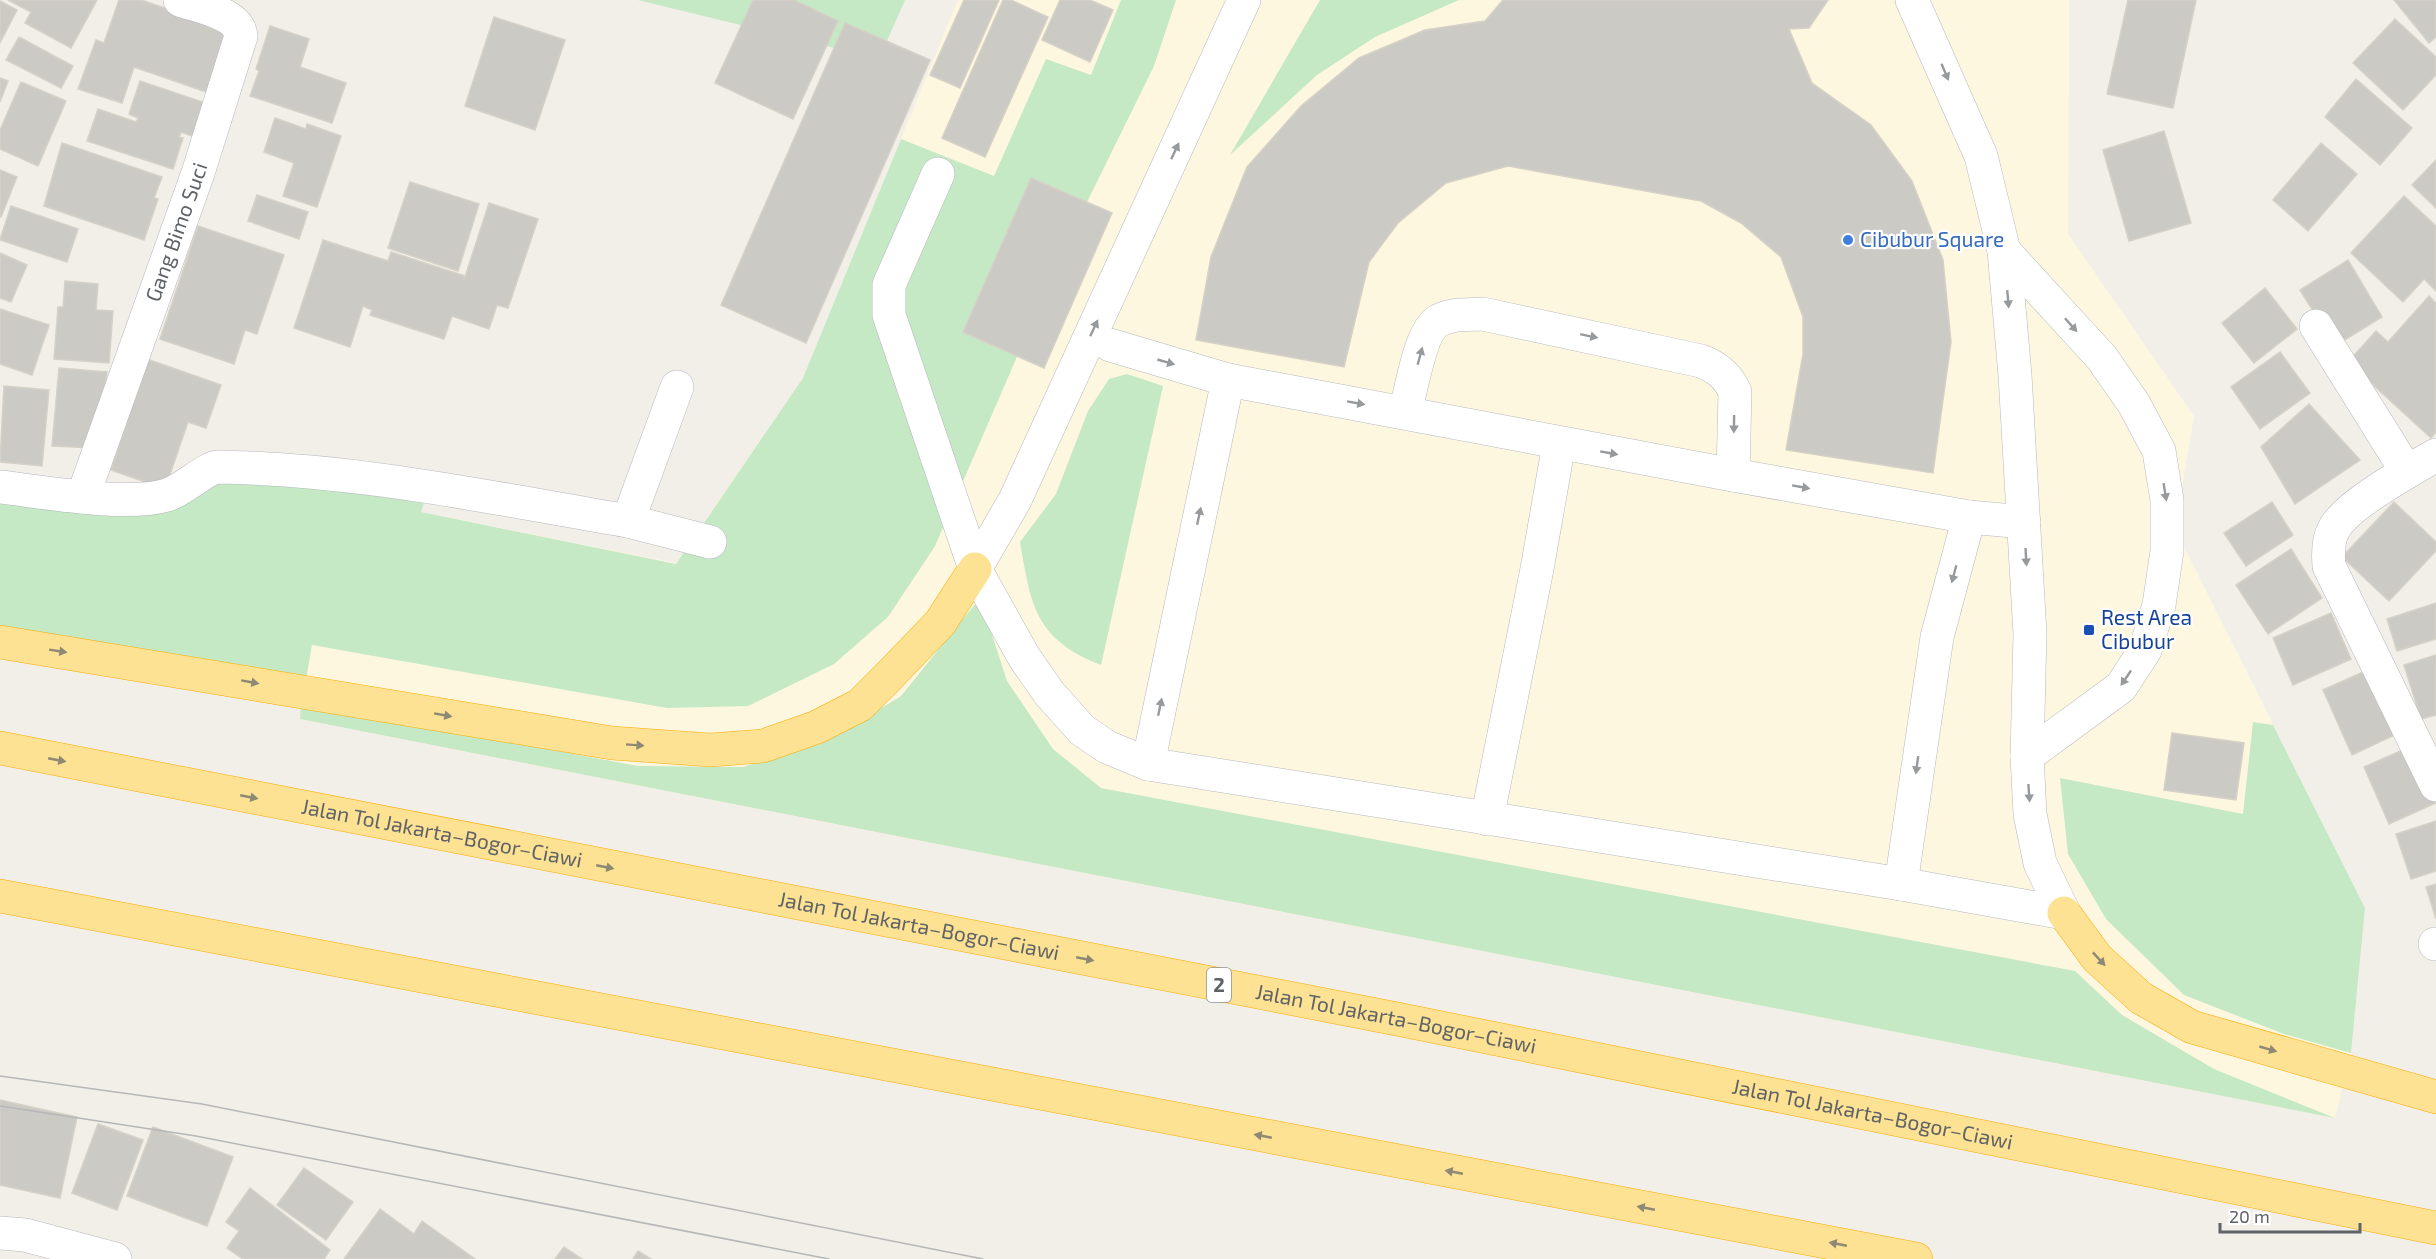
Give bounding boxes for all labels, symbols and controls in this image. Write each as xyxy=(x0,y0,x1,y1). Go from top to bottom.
one-way arrow xyxy=(1940,64,1950,82)
one-way arrow xyxy=(1170,143,1179,160)
street label: Gang Bimo Suci xyxy=(139,159,212,305)
place label: Cibubur Square xyxy=(1860,226,2004,251)
marker: Cibubur Square xyxy=(1841,233,1855,247)
one-way arrow xyxy=(2003,290,2013,309)
one-way arrow xyxy=(2064,318,2078,332)
one-way arrow xyxy=(1089,320,1098,337)
one-way arrow xyxy=(1580,332,1598,342)
one-way arrow xyxy=(1416,347,1426,365)
one-way arrow xyxy=(1157,358,1175,367)
one-way arrow xyxy=(1347,399,1366,408)
one-way arrow xyxy=(1730,415,1739,434)
one-way arrow xyxy=(1600,449,1619,458)
one-way arrow xyxy=(2161,482,2170,501)
one-way arrow xyxy=(1792,483,1811,492)
one-way arrow xyxy=(1195,506,1204,525)
one-way arrow xyxy=(2022,547,2031,566)
one-way arrow xyxy=(1948,565,1958,583)
place label: Rest Area Cibubur xyxy=(2101,604,2192,653)
marker: Rest Area Cibubur xyxy=(2082,623,2096,637)
one-way arrow xyxy=(48,647,67,656)
one-way arrow xyxy=(2121,670,2132,686)
one-way arrow xyxy=(241,678,260,687)
one-way arrow xyxy=(1156,697,1165,716)
one-way arrow xyxy=(433,711,452,720)
one-way arrow xyxy=(626,740,645,750)
one-way arrow xyxy=(48,756,67,765)
one-way arrow xyxy=(1912,756,1921,775)
one-way arrow xyxy=(2024,784,2034,803)
one-way arrow xyxy=(239,793,258,802)
street label: Jalan Tol Jakarta–Bogor–Ciawi xyxy=(299,793,585,872)
one-way arrow xyxy=(596,863,615,872)
street label: Jalan Tol Jakarta–Bogor–Ciawi xyxy=(777,885,1062,964)
one-way arrow xyxy=(2092,952,2106,966)
one-way arrow xyxy=(1076,955,1095,964)
road number: 2 xyxy=(1207,968,1231,1002)
street label: Jalan Tol Jakarta–Bogor–Ciawi xyxy=(1254,978,1539,1058)
one-way arrow xyxy=(2259,1045,2277,1054)
street label: Jalan Tol Jakarta–Bogor–Ciawi xyxy=(1730,1073,2015,1154)
one-way arrow xyxy=(1253,1131,1272,1140)
one-way arrow xyxy=(1445,1167,1464,1176)
scale bar xyxy=(2220,1196,2360,1234)
one-way arrow xyxy=(1636,1203,1655,1212)
text: 20 m xyxy=(2229,1205,2270,1227)
one-way arrow xyxy=(1828,1239,1847,1248)

